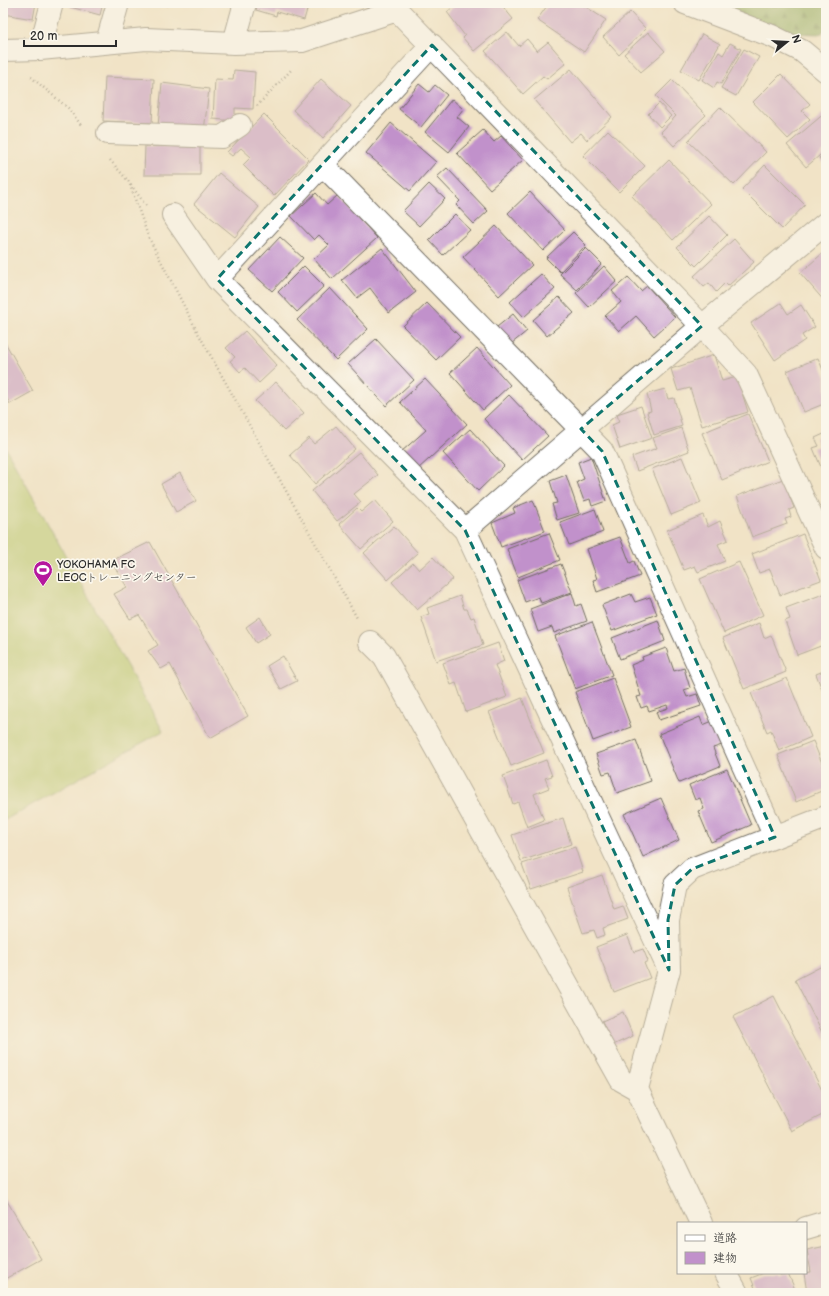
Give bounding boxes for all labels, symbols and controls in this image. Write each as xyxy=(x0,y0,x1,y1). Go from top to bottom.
scale bar xyxy=(24,22,116,48)
north arrow xyxy=(767,22,807,62)
text: 20 m xyxy=(30,29,57,44)
text: N xyxy=(789,33,803,45)
place label: YOKOHAMA FC LEOCトレーニングセンター xyxy=(56,558,197,584)
sports icon: YOKOHAMA FC LEOCトレーニングセンター xyxy=(32,559,54,587)
legend xyxy=(677,1222,807,1274)
text: 道路 xyxy=(713,1231,737,1246)
text: 建物 xyxy=(713,1251,737,1266)

